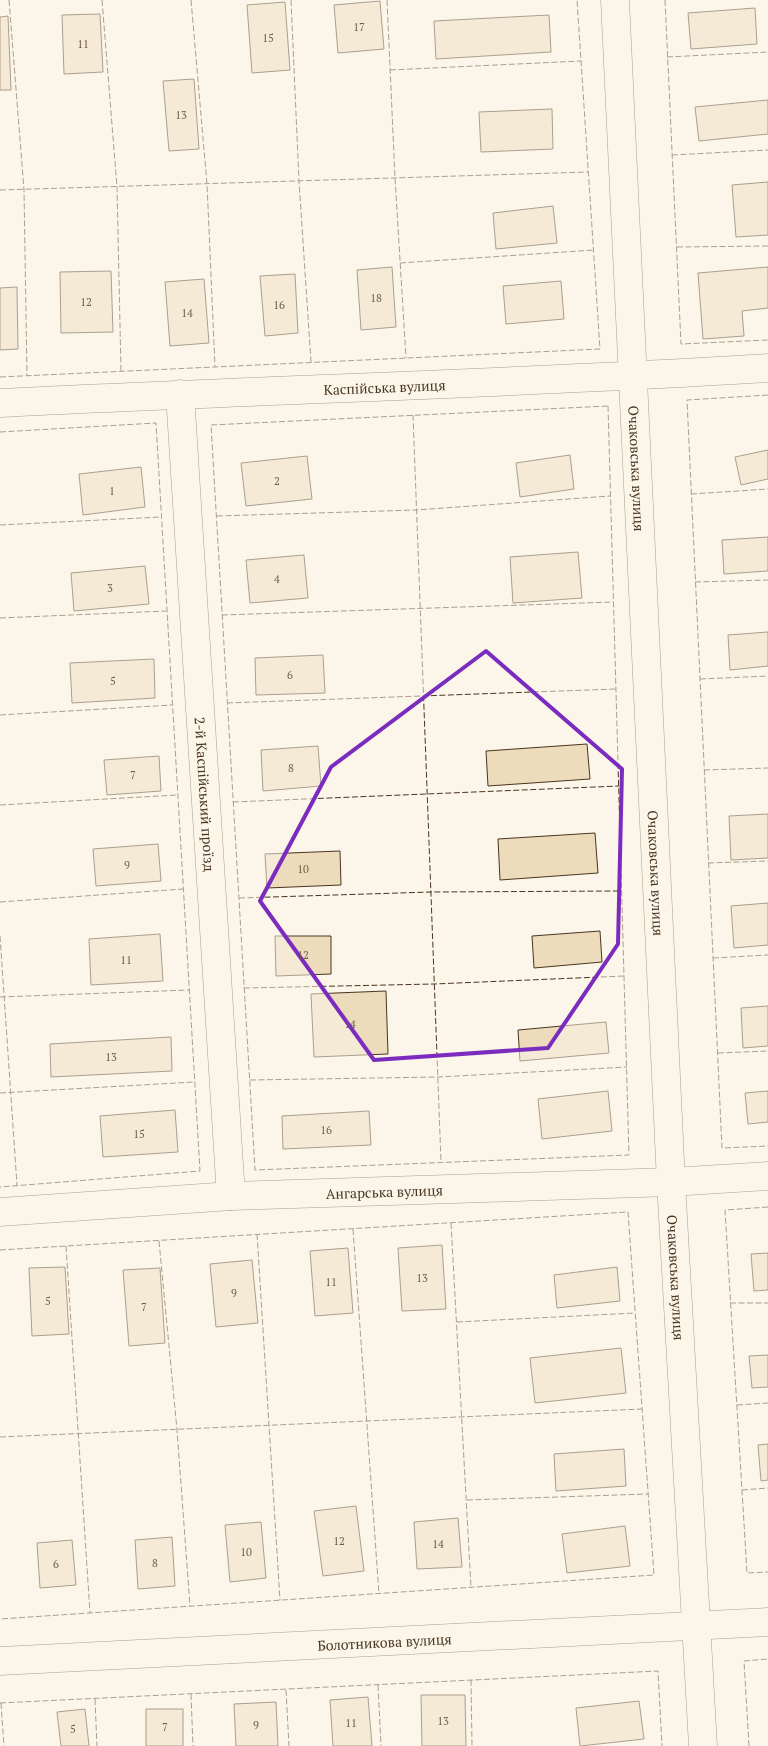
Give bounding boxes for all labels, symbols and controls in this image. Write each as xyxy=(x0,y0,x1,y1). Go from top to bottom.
house number: 17 xyxy=(353,20,365,34)
house number: 15 xyxy=(262,31,274,45)
house number: 11 xyxy=(77,37,89,51)
house number: 13 xyxy=(175,108,187,122)
house number: 18 xyxy=(370,291,382,305)
house number: 12 xyxy=(80,295,92,309)
house number: 16 xyxy=(273,298,285,312)
house number: 14 xyxy=(181,306,193,320)
street label: Каспійська вулиця xyxy=(323,375,446,399)
street label: Очаковська вулиця xyxy=(625,405,650,532)
house number: 2 xyxy=(274,474,280,488)
house number: 1 xyxy=(109,484,115,498)
house number: 4 xyxy=(274,572,280,586)
house number: 3 xyxy=(107,581,113,595)
house number: 6 xyxy=(287,668,293,682)
house number: 5 xyxy=(110,674,116,688)
street label: 2-й Каспійський проїзд xyxy=(191,716,220,872)
house number: 8 xyxy=(288,761,294,775)
house number: 7 xyxy=(130,768,136,782)
street label: Очаковська вулиця xyxy=(644,810,669,936)
house number: 9 xyxy=(124,858,130,872)
house number: 10 xyxy=(297,862,309,876)
house number: 12 xyxy=(297,948,309,962)
house number: 11 xyxy=(120,953,132,967)
house number: 14 xyxy=(344,1017,356,1031)
house number: 13 xyxy=(105,1050,117,1064)
house number: 16 xyxy=(320,1123,332,1137)
house number: 15 xyxy=(133,1127,145,1141)
street label: Ангарська вулиця xyxy=(325,1180,443,1202)
street label: Очаковська вулиця xyxy=(663,1214,689,1341)
house number: 13 xyxy=(416,1271,428,1285)
house number: 11 xyxy=(325,1275,337,1289)
house number: 9 xyxy=(231,1286,237,1300)
house number: 5 xyxy=(45,1294,51,1308)
house number: 7 xyxy=(141,1300,147,1314)
house number: 12 xyxy=(333,1534,345,1548)
house number: 14 xyxy=(432,1537,444,1551)
house number: 10 xyxy=(240,1545,252,1559)
house number: 8 xyxy=(152,1556,158,1570)
house number: 6 xyxy=(53,1557,59,1571)
street label: Болотникова вулиця xyxy=(317,1629,452,1654)
house number: 13 xyxy=(437,1714,449,1728)
house number: 11 xyxy=(345,1716,357,1730)
house number: 9 xyxy=(253,1718,259,1732)
house number: 7 xyxy=(162,1720,168,1734)
house number: 5 xyxy=(70,1722,76,1736)

